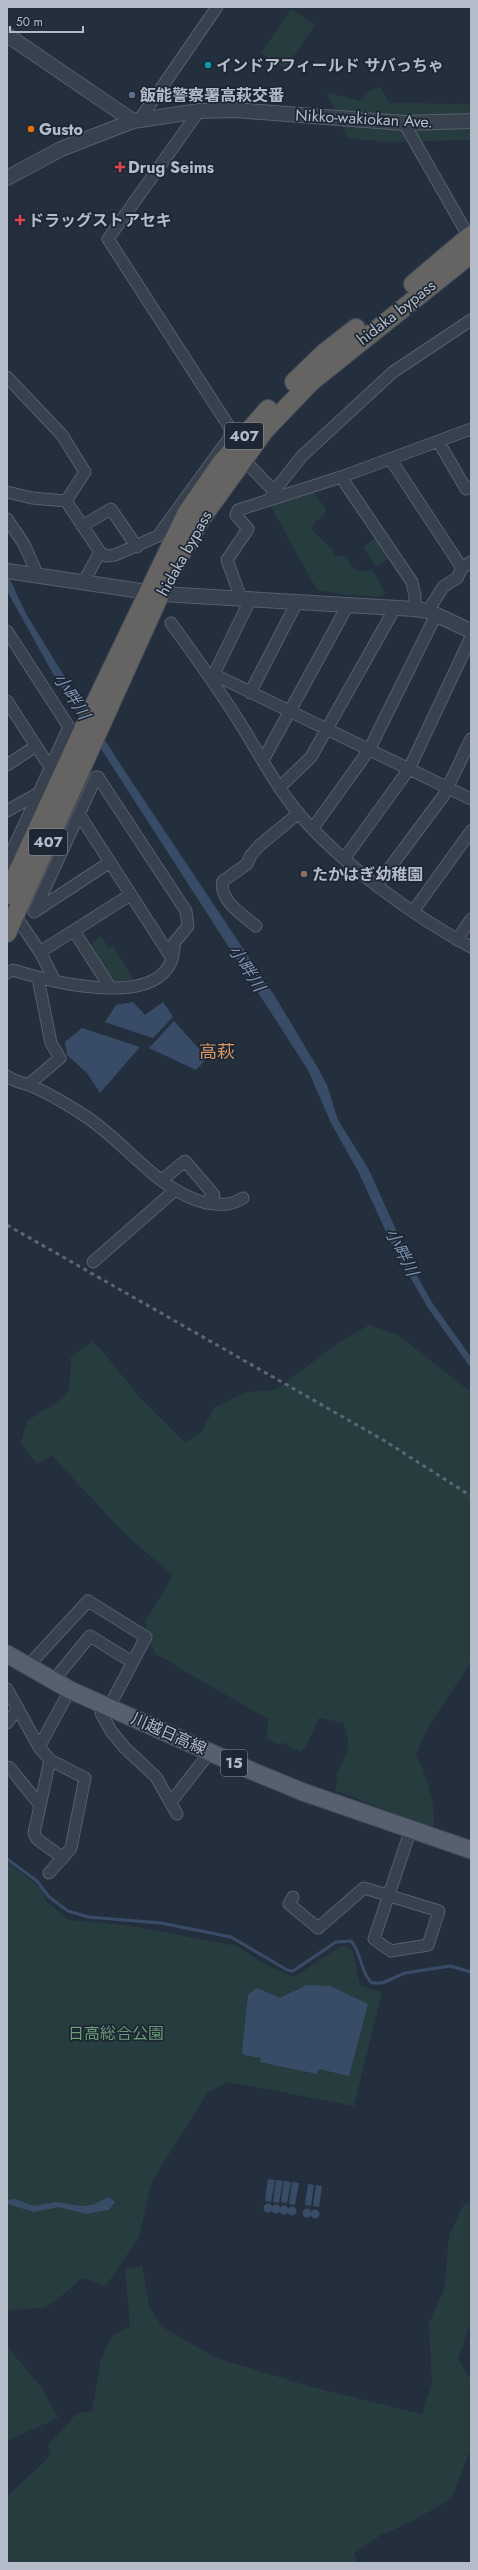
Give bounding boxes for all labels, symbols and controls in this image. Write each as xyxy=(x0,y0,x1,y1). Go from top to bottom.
scale bar xyxy=(10,8,83,34)
text: 50 m xyxy=(16,13,43,31)
place label: インドアフィールド サバっちゃ xyxy=(216,54,444,77)
marker: インドアフィールド サバっちゃ xyxy=(203,60,213,70)
place label: 飯能警察署高萩交番 xyxy=(139,84,284,107)
marker: 飯能警察署高萩交番 xyxy=(127,90,137,100)
street label: Nikko-wakiokan Ave. xyxy=(295,103,433,134)
place label: Gusto xyxy=(39,118,83,141)
marker: Gusto xyxy=(26,124,36,134)
place label: Drug Seims xyxy=(128,156,214,179)
marker: Drug Seims xyxy=(115,162,125,172)
place label: ドラッグストアセキ xyxy=(28,209,172,232)
marker: ドラッグストアセキ xyxy=(15,215,25,225)
street label: hidaka bypass xyxy=(352,274,441,351)
road number: 407 xyxy=(225,423,263,449)
street label: hidaka bypass xyxy=(151,506,217,600)
water label: 小畔川 xyxy=(48,668,97,726)
road number: 407 xyxy=(29,829,67,855)
place label: たかはぎ幼稚園 xyxy=(312,863,423,886)
marker: たかはぎ幼稚園 xyxy=(299,869,309,879)
water label: 小畔川 xyxy=(223,940,272,998)
district label: 高萩 xyxy=(199,1039,235,1065)
water label: 小畔川 xyxy=(380,1224,425,1282)
street label: 川越日高線 xyxy=(128,1707,210,1760)
road number: 15 xyxy=(221,1750,247,1776)
park label: 日高総合公園 xyxy=(68,2022,164,2045)

